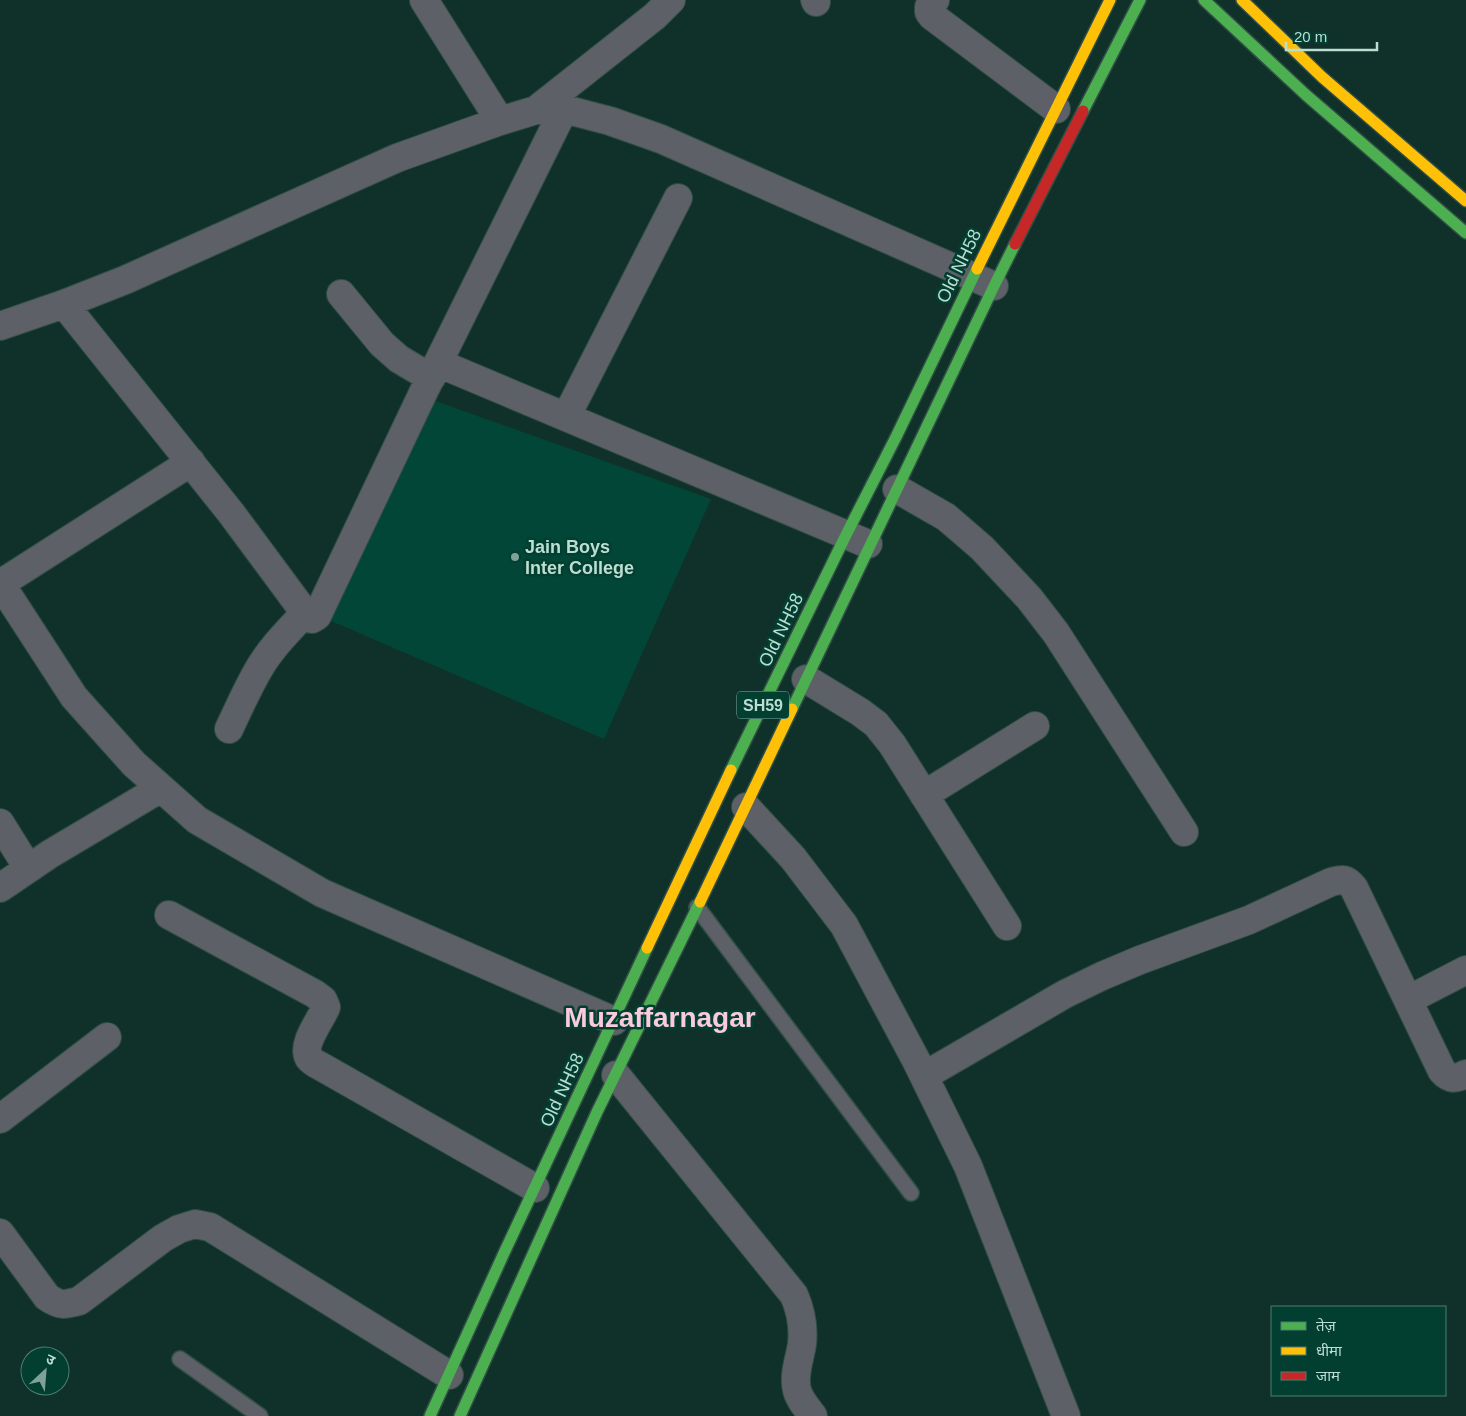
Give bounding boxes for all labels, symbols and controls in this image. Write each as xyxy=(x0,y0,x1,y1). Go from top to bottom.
scale bar xyxy=(1286,20,1377,52)
text: 20 m xyxy=(1294,28,1327,45)
street label: Old NH58 xyxy=(933,226,985,306)
place label: Jain Boys Inter College xyxy=(525,537,634,578)
marker: Jain Boys Inter College xyxy=(509,551,521,563)
street label: Old NH58 xyxy=(755,590,807,670)
road number: SH59 xyxy=(737,692,789,718)
district label: Muzaffarnagar xyxy=(564,1002,756,1033)
street label: Old NH58 xyxy=(536,1050,588,1130)
legend xyxy=(1271,1306,1446,1396)
text: तेज़ xyxy=(1316,1317,1337,1334)
text: धीमा xyxy=(1316,1342,1343,1359)
north arrow xyxy=(20,1346,70,1396)
text: उ xyxy=(44,1350,59,1369)
text: जाम xyxy=(1316,1367,1341,1384)

